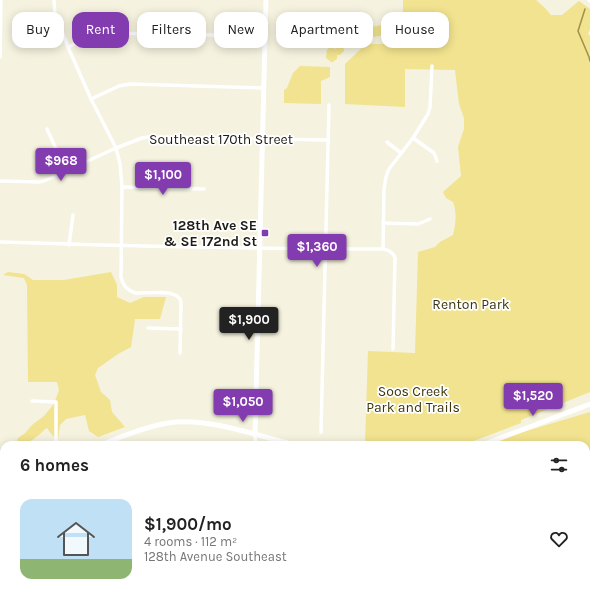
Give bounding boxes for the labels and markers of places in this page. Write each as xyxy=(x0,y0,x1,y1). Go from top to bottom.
pin: $968 xyxy=(37,148,85,182)
pin: $1,100 xyxy=(130,162,196,196)
place label: 128th Ave SE & SE 172nd St xyxy=(164,217,257,250)
marker: 128th Ave SE & SE 172nd St xyxy=(260,228,270,238)
pin: $1,360 xyxy=(284,234,350,268)
pin: $1,900 xyxy=(216,307,282,341)
pin: $1,520 xyxy=(500,383,566,417)
pin: $1,050 xyxy=(210,389,276,423)

